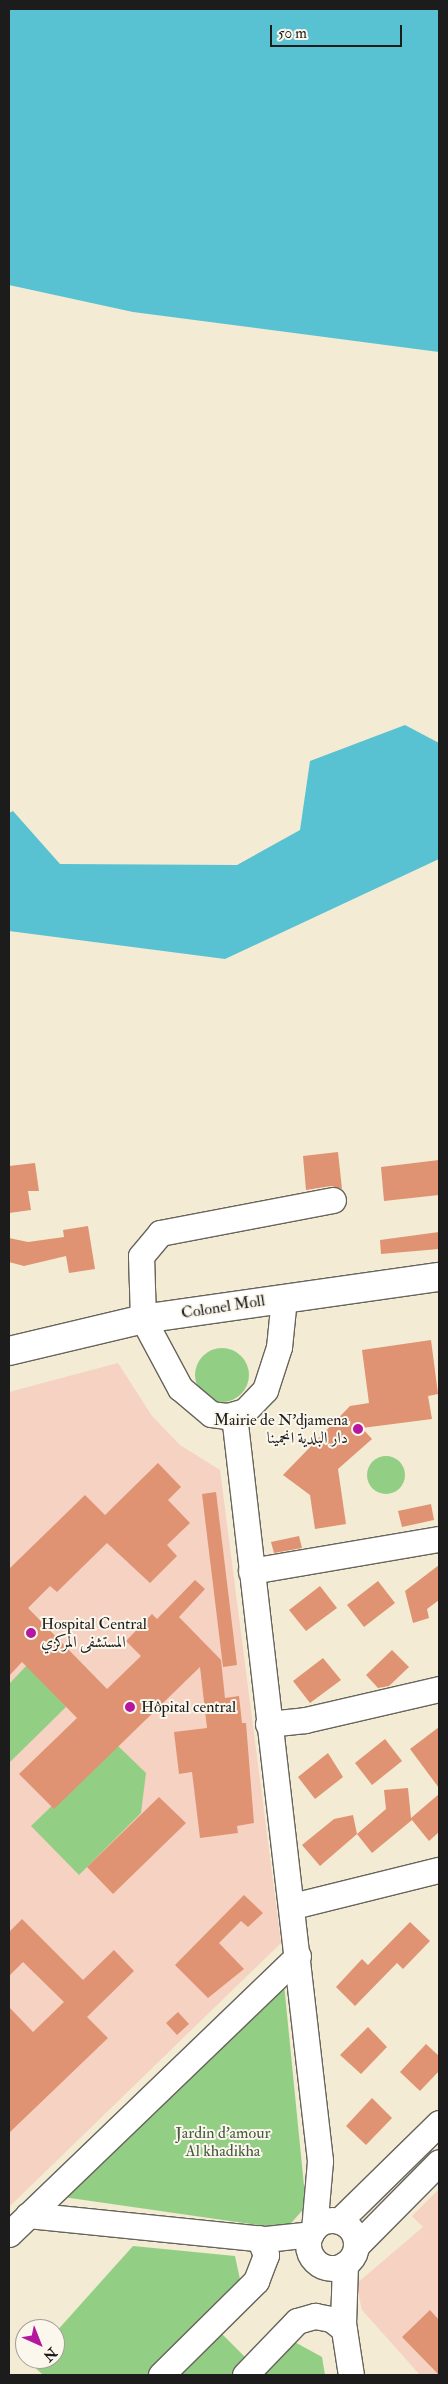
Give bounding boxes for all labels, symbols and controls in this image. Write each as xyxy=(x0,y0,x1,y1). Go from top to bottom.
scale bar xyxy=(273,15,406,47)
text: 50 m xyxy=(278,24,307,43)
street label: Colonel Moll xyxy=(180,1291,266,1323)
place label: Mairie de N'djamena دار البلدية انجمينا xyxy=(214,1410,348,1448)
marker: Mairie de N'djamena دار البلدية انجمينا xyxy=(352,1423,364,1435)
place label: Hospital Central المستشفى المركزي xyxy=(41,1614,147,1652)
marker: Hospital Central المستشفى المركزي xyxy=(25,1627,37,1639)
place label: Hôpital central xyxy=(141,1697,236,1717)
marker: Hôpital central xyxy=(123,1700,137,1714)
park label: Jardin d'amour Al khadikha xyxy=(176,2123,270,2161)
north arrow xyxy=(15,2319,65,2369)
text: N xyxy=(40,2344,60,2365)

